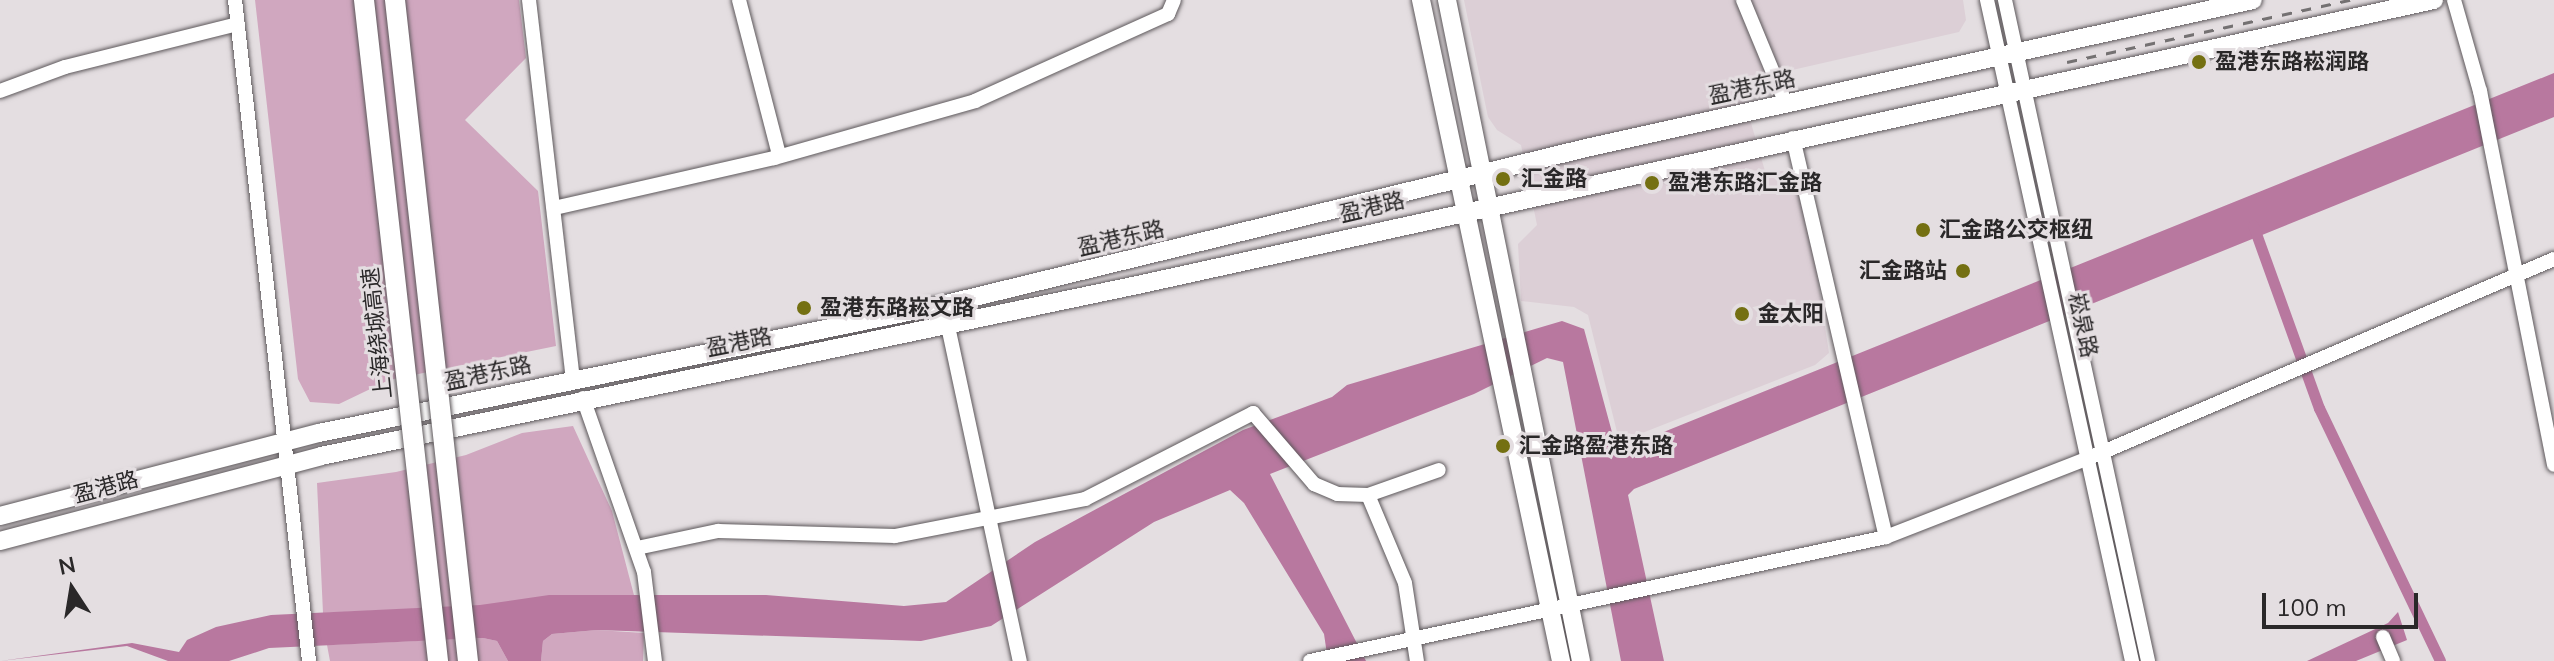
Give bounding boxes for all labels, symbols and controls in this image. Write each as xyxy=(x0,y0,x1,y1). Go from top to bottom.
place label: 盈港东路崧润路 xyxy=(2215,49,2369,75)
marker: 盈港东路崧润路 xyxy=(2190,53,2208,71)
street label: 盈港东路 xyxy=(1706,65,1798,109)
place label: 汇金路 xyxy=(1521,166,1587,192)
marker: 汇金路 xyxy=(1492,168,1514,190)
place label: 盈港东路汇金路 xyxy=(1668,170,1822,196)
marker: 盈港东路汇金路 xyxy=(1643,174,1661,192)
street label: 盈港路 xyxy=(1337,187,1407,227)
street label: 盈港东路 xyxy=(1075,215,1167,261)
place label: 汇金路公交枢纽 xyxy=(1939,217,2093,243)
marker: 汇金路公交枢纽 xyxy=(1914,221,1932,239)
place label: 汇金路站 xyxy=(1859,258,1947,284)
marker: 汇金路站 xyxy=(1954,262,1972,280)
street label: 上海绕城高速 xyxy=(357,266,397,400)
street label: 崧泉路 xyxy=(2063,290,2103,360)
place label: 盈港东路崧文路 xyxy=(820,295,974,321)
marker: 盈港东路崧文路 xyxy=(795,299,813,317)
place label: 金太阳 xyxy=(1758,301,1824,327)
marker: 金太阳 xyxy=(1733,305,1751,323)
street label: 盈港路 xyxy=(704,323,774,361)
street label: 盈港东路 xyxy=(442,351,534,395)
place label: 汇金路盈港东路 xyxy=(1519,433,1673,459)
marker: 汇金路盈港东路 xyxy=(1494,437,1512,455)
street label: 盈港路 xyxy=(71,466,141,508)
north arrow xyxy=(32,549,112,629)
text: N xyxy=(56,550,78,581)
scale bar xyxy=(2266,577,2422,627)
text: 100 m xyxy=(2276,592,2347,622)

